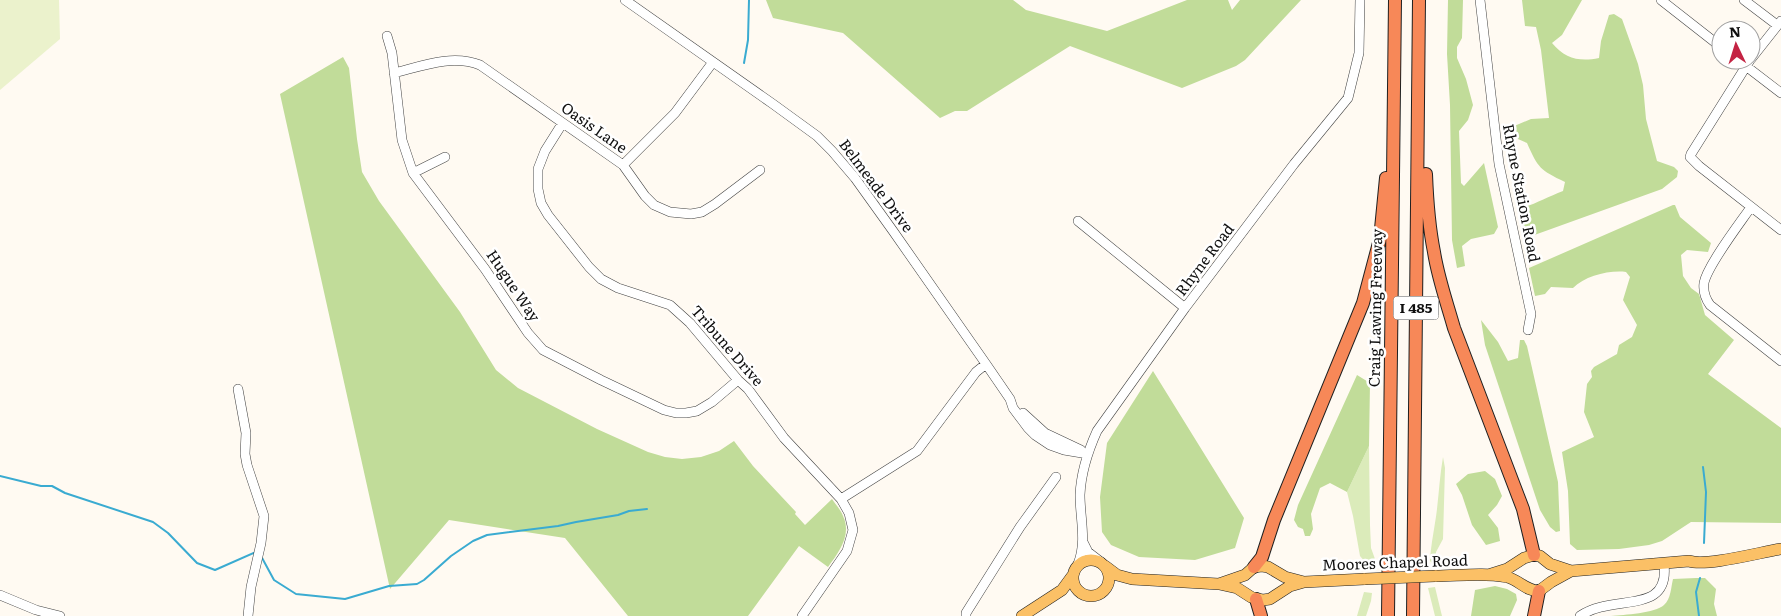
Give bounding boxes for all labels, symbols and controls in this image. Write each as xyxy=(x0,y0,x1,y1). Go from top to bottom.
north arrow xyxy=(1711,20,1761,70)
text: N xyxy=(1728,21,1742,41)
street label: Oasis Lane xyxy=(557,96,633,158)
street label: Rhyne Station Road xyxy=(1498,122,1547,264)
street label: Belmeade Drive xyxy=(834,134,920,237)
street label: Rhyne Road xyxy=(1169,218,1239,300)
street label: Craig Lawing Freeway xyxy=(1362,228,1387,387)
street label: Hugue Way xyxy=(482,245,547,326)
road number: I 485 xyxy=(1394,296,1438,320)
street label: Tribune Drive xyxy=(686,299,770,391)
street label: Moores Chapel Road xyxy=(1322,547,1468,576)

